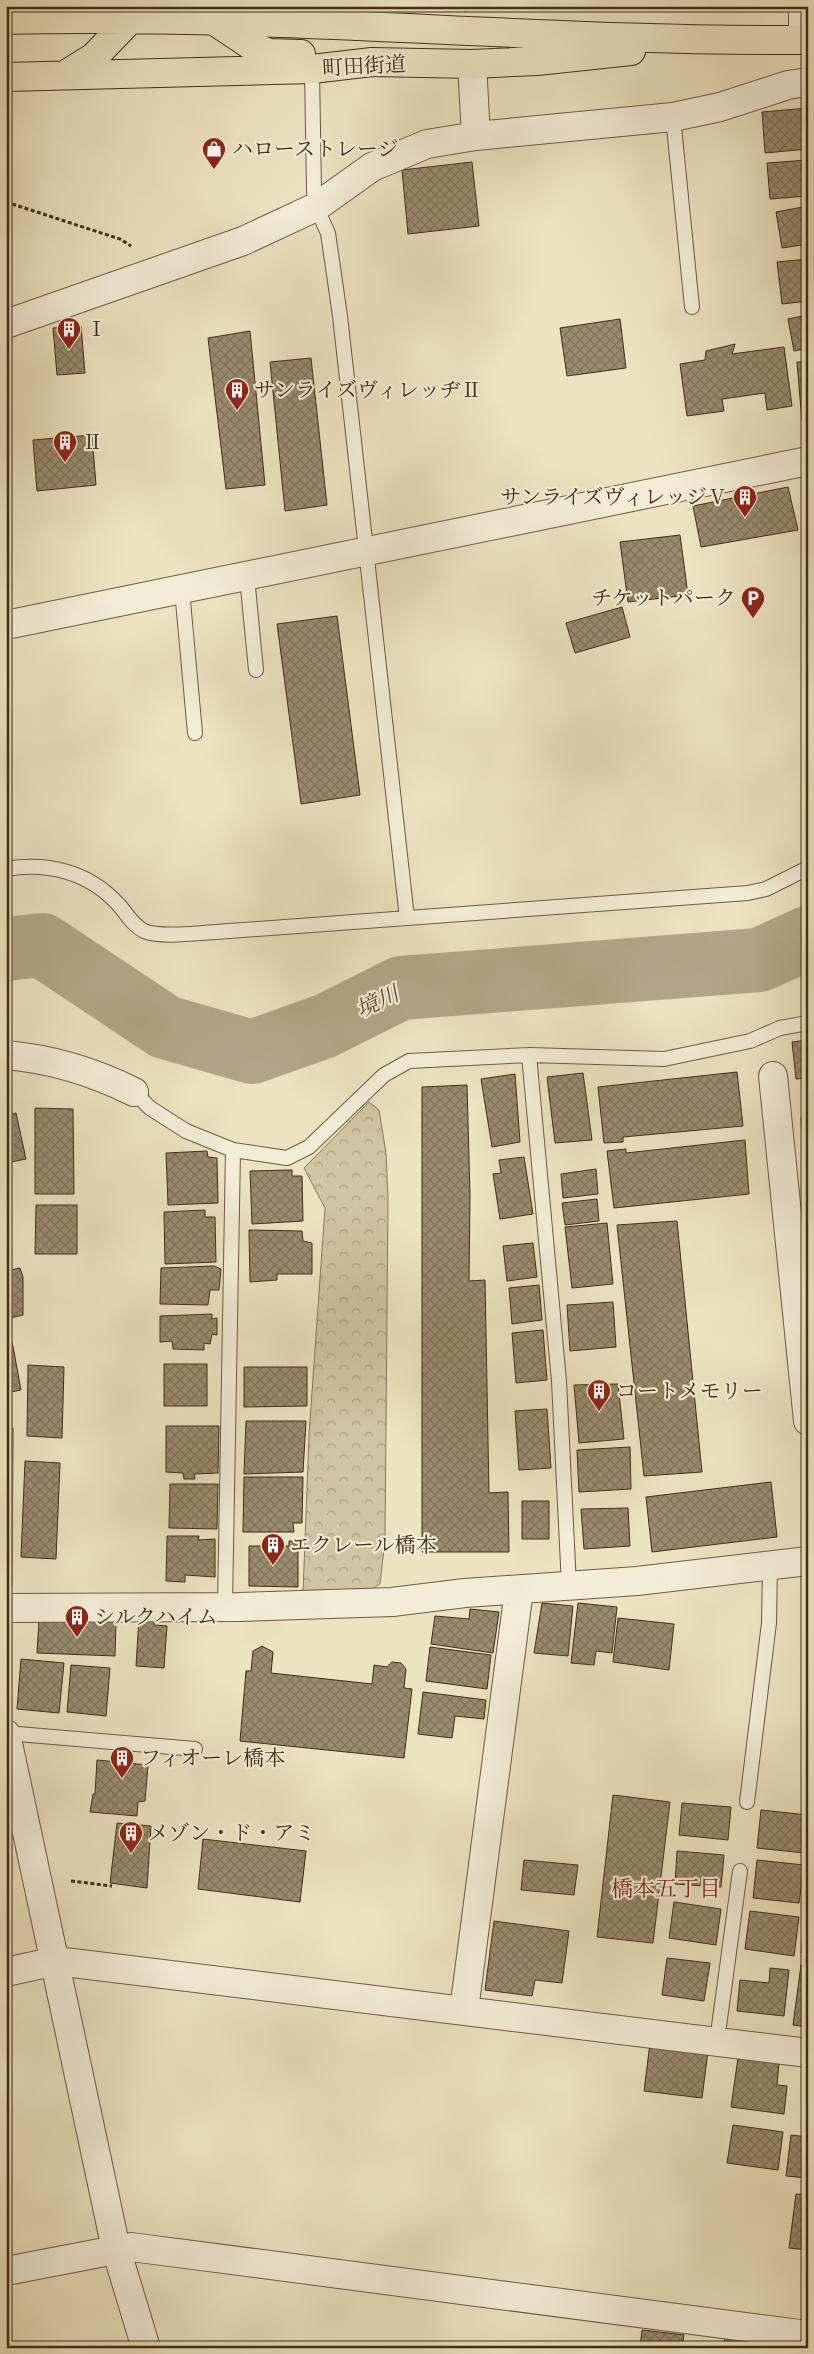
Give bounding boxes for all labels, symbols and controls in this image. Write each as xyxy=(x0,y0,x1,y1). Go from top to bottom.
street label: 町田街道 xyxy=(321,51,407,82)
shop icon: ハローストレージ xyxy=(201,136,227,170)
place label: ハローストレージ xyxy=(232,136,399,163)
building icon: Ⅰ xyxy=(56,316,82,350)
place label: Ⅰ xyxy=(86,316,107,343)
building icon: サンライズヴィレッヂⅡ xyxy=(224,377,250,411)
place label: サンライズヴィレッヂⅡ xyxy=(254,377,482,404)
building icon: Ⅱ xyxy=(52,429,78,463)
place label: Ⅱ xyxy=(82,429,103,456)
place label: サンライズヴィレッジⅤ xyxy=(500,484,728,511)
building icon: サンライズヴィレッジⅤ xyxy=(732,484,758,518)
place label: チケットパーク xyxy=(591,585,736,612)
parking icon: チケットパーク xyxy=(740,585,766,619)
water label: 境川 xyxy=(352,979,405,1024)
building icon: コートメモリー xyxy=(586,1378,612,1412)
place label: コートメモリー xyxy=(616,1378,763,1405)
building icon: エクレール橋本 xyxy=(260,1532,286,1566)
place label: エクレール橋本 xyxy=(290,1532,437,1559)
building icon: シルクハイム xyxy=(64,1604,90,1638)
place label: シルクハイム xyxy=(94,1604,218,1631)
building icon: フィオーレ橋本 xyxy=(109,1745,135,1779)
place label: フィオーレ橋本 xyxy=(140,1745,285,1772)
building icon: メゾン・ド・アミ xyxy=(118,1820,144,1854)
place label: メゾン・ド・アミ xyxy=(148,1820,315,1847)
district label: 橋本五丁目 xyxy=(611,1875,721,1903)

